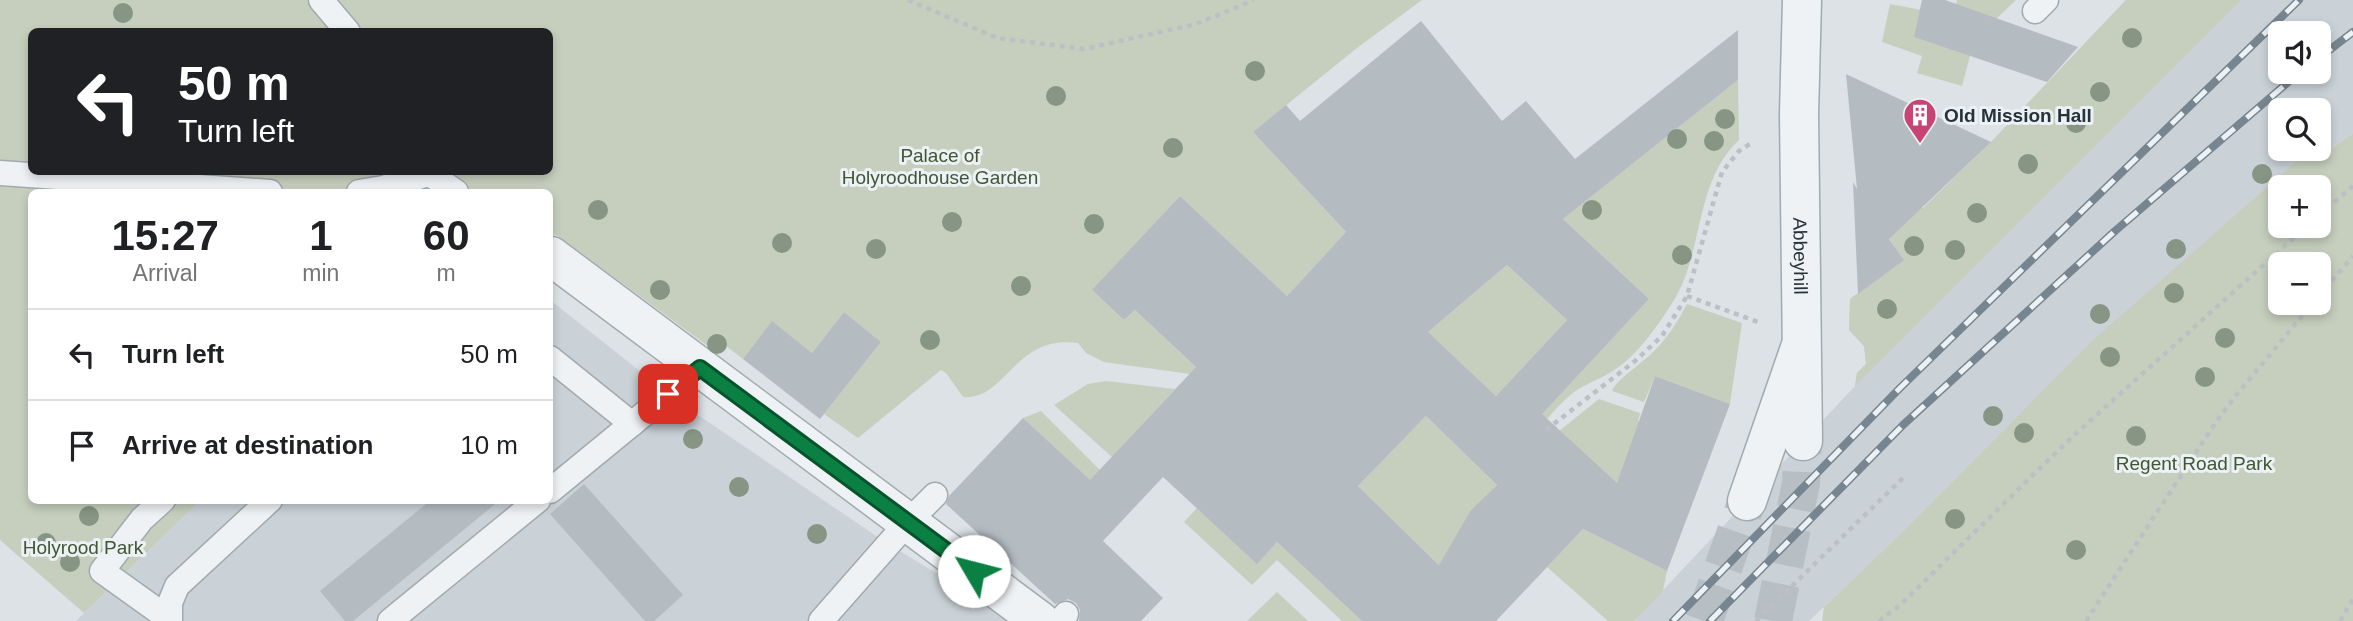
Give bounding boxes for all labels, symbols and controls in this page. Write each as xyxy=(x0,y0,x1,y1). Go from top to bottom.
map controls xyxy=(2268,21,2331,315)
button: sound xyxy=(2268,21,2331,84)
icon: left xyxy=(63,56,154,147)
text: 50 m xyxy=(178,56,290,110)
building icon: Old Mission Hall xyxy=(1901,96,1939,145)
button: search xyxy=(2268,98,2331,161)
place label: Old Mission Hall xyxy=(1944,105,2092,126)
text: Turn left xyxy=(178,113,294,149)
park label: Palace of Holyroodhouse Garden xyxy=(842,145,1038,188)
button: + xyxy=(2268,175,2331,238)
text: 15:27 xyxy=(111,212,219,259)
text: 1 xyxy=(309,212,333,259)
text: 60 xyxy=(423,212,470,259)
street label: Abbeyhill xyxy=(1789,217,1811,295)
button: − xyxy=(2268,252,2331,315)
text: Arrival xyxy=(133,260,198,286)
text: min xyxy=(302,260,339,286)
text: m xyxy=(437,260,456,286)
icon: left xyxy=(63,336,101,374)
text: Turn left xyxy=(122,339,224,369)
text: 50 m xyxy=(460,339,518,369)
pin xyxy=(638,364,698,424)
icon: arrive xyxy=(649,375,687,413)
icon: arrive xyxy=(63,427,101,465)
text: Arrive at destination xyxy=(122,430,373,460)
text: 10 m xyxy=(460,430,518,460)
park label: Regent Road Park xyxy=(2116,453,2273,474)
position arrow xyxy=(937,534,1011,608)
park label: Holyrood Park xyxy=(23,537,144,558)

